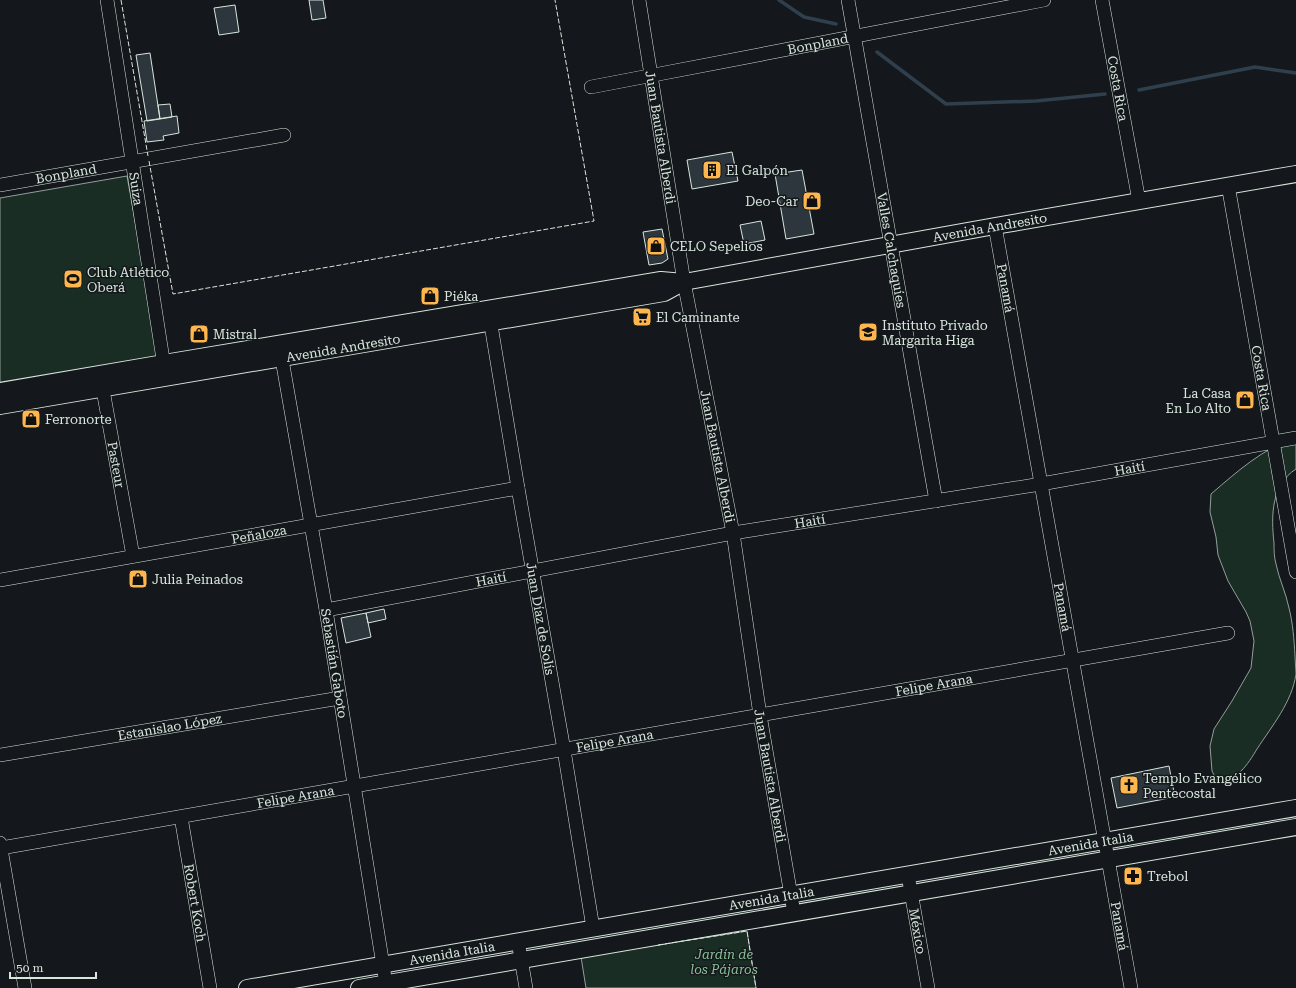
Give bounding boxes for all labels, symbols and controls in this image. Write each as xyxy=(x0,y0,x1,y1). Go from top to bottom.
street label: Bonpland xyxy=(786,31,850,57)
street label: Costa Rica xyxy=(1104,55,1131,123)
street label: Juan Bautista Alberdi xyxy=(642,70,678,205)
building icon: El Galpón xyxy=(701,159,723,181)
street label: Bonpland xyxy=(35,161,98,187)
place label: El Galpón xyxy=(726,163,788,178)
street label: Suiza xyxy=(126,171,146,207)
shop icon: Deo-Car xyxy=(801,190,823,212)
street label: Valles Calchaquíes xyxy=(874,191,909,309)
place label: Deo-Car xyxy=(745,194,799,209)
street label: Avenida Andresito xyxy=(932,210,1048,245)
shop icon: CELO Sepelios xyxy=(645,235,667,257)
place label: CELO Sepelios xyxy=(670,239,763,254)
street label: Panamá xyxy=(994,262,1017,314)
place label: Club Atlético Oberá xyxy=(87,265,169,295)
sports icon: Club Atlético Oberá xyxy=(62,268,84,290)
shop icon: Piéka xyxy=(419,285,441,307)
place label: Piéka xyxy=(444,289,478,304)
supermarket icon: El Caminante xyxy=(631,306,653,328)
place label: El Caminante xyxy=(656,310,740,325)
place label: Instituto Privado Margarita Higa xyxy=(882,318,988,348)
school or university icon: Instituto Privado Margarita Higa xyxy=(857,321,879,343)
shop icon: Mistral xyxy=(188,323,210,345)
place label: Mistral xyxy=(213,327,257,342)
street label: Avenida Andresito xyxy=(285,331,401,365)
street label: Costa Rica xyxy=(1248,344,1275,412)
place label: La Casa En Lo Alto xyxy=(1166,386,1231,416)
street label: Juan Bautista Alberdi xyxy=(697,389,738,524)
shop icon: La Casa En Lo Alto xyxy=(1234,389,1256,411)
shop icon: Ferronorte xyxy=(20,408,42,430)
place label: Ferronorte xyxy=(45,412,112,427)
street label: Pasteur xyxy=(104,440,128,490)
street label: Haití xyxy=(1113,458,1146,479)
street label: Haití xyxy=(793,511,826,531)
street label: Peñaloza xyxy=(230,522,288,547)
street label: Juan Díaz de Solís xyxy=(523,561,558,676)
shop icon: Julia Peinados xyxy=(127,568,149,590)
street label: Haití xyxy=(475,569,508,590)
place label: Julia Peinados xyxy=(152,572,243,587)
street label: Panamá xyxy=(1051,581,1074,633)
street label: Sebastián Gaboto xyxy=(318,607,350,719)
street label: Felipe Arana xyxy=(894,671,974,699)
street label: Juan Bautista Alberdi xyxy=(751,708,789,844)
street label: Estanislao López xyxy=(117,711,223,743)
street label: Felipe Arana xyxy=(575,727,655,755)
place label: Templo Evangélico Pentecostal xyxy=(1143,771,1262,801)
church icon: Templo Evangélico Pentecostal xyxy=(1118,774,1140,796)
street label: Felipe Arana xyxy=(256,783,335,811)
street label: Avenida Italia xyxy=(1047,829,1135,858)
street label: Robert Koch xyxy=(181,863,209,944)
pharmacy icon: Trebol xyxy=(1122,865,1144,887)
place label: Trebol xyxy=(1147,869,1188,884)
street label: Avenida Italia xyxy=(728,884,815,913)
street label: Panamá xyxy=(1108,900,1131,952)
street label: México xyxy=(906,907,929,955)
street label: Avenida Italia xyxy=(408,939,496,968)
park label: Jardín de los Pájaros xyxy=(690,947,758,977)
scale bar xyxy=(10,954,96,980)
text: 50 m xyxy=(16,961,43,975)

